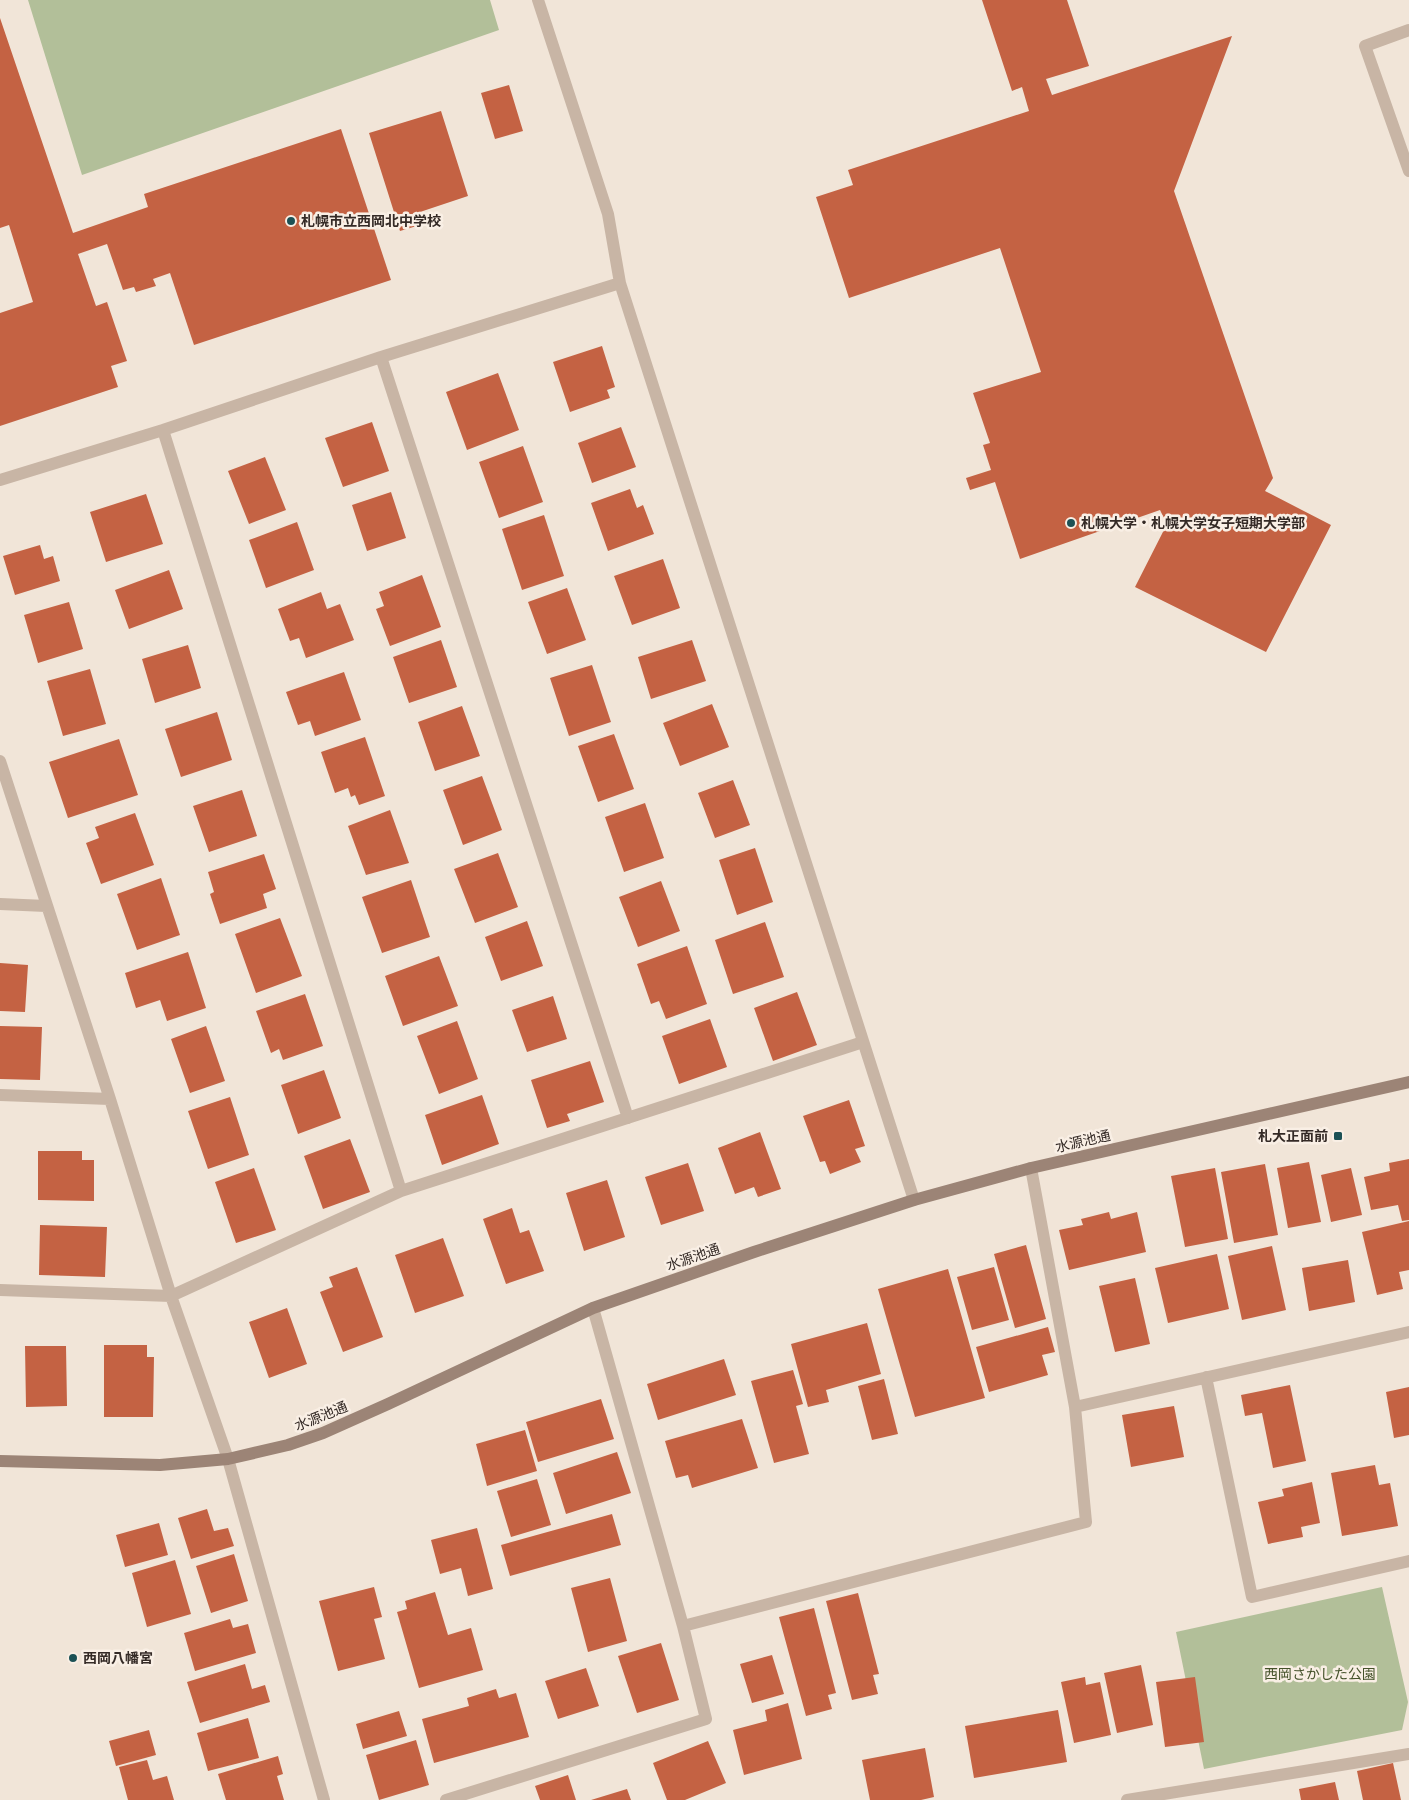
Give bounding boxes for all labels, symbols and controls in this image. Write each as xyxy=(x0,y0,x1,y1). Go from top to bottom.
place label: 札幌市立西岡北中学校 xyxy=(301,214,441,229)
marker: 札幌市立西岡北中学校 xyxy=(285,215,297,227)
place label: 札幌大学・札幌大学女子短期大学部 xyxy=(1081,516,1305,531)
marker: 札幌大学・札幌大学女子短期大学部 xyxy=(1065,517,1077,529)
street label: 水源池通 xyxy=(1054,1128,1112,1155)
place label: 札大正面前 xyxy=(1258,1128,1328,1144)
marker: 札大正面前 xyxy=(1332,1130,1344,1142)
street label: 水源池通 xyxy=(664,1241,722,1274)
street label: 水源池通 xyxy=(292,1399,350,1434)
place label: 西岡八幡宮 xyxy=(83,1651,153,1666)
marker: 西岡八幡宮 xyxy=(67,1652,79,1664)
park label: 西岡さかした公園 xyxy=(1264,1667,1376,1682)

